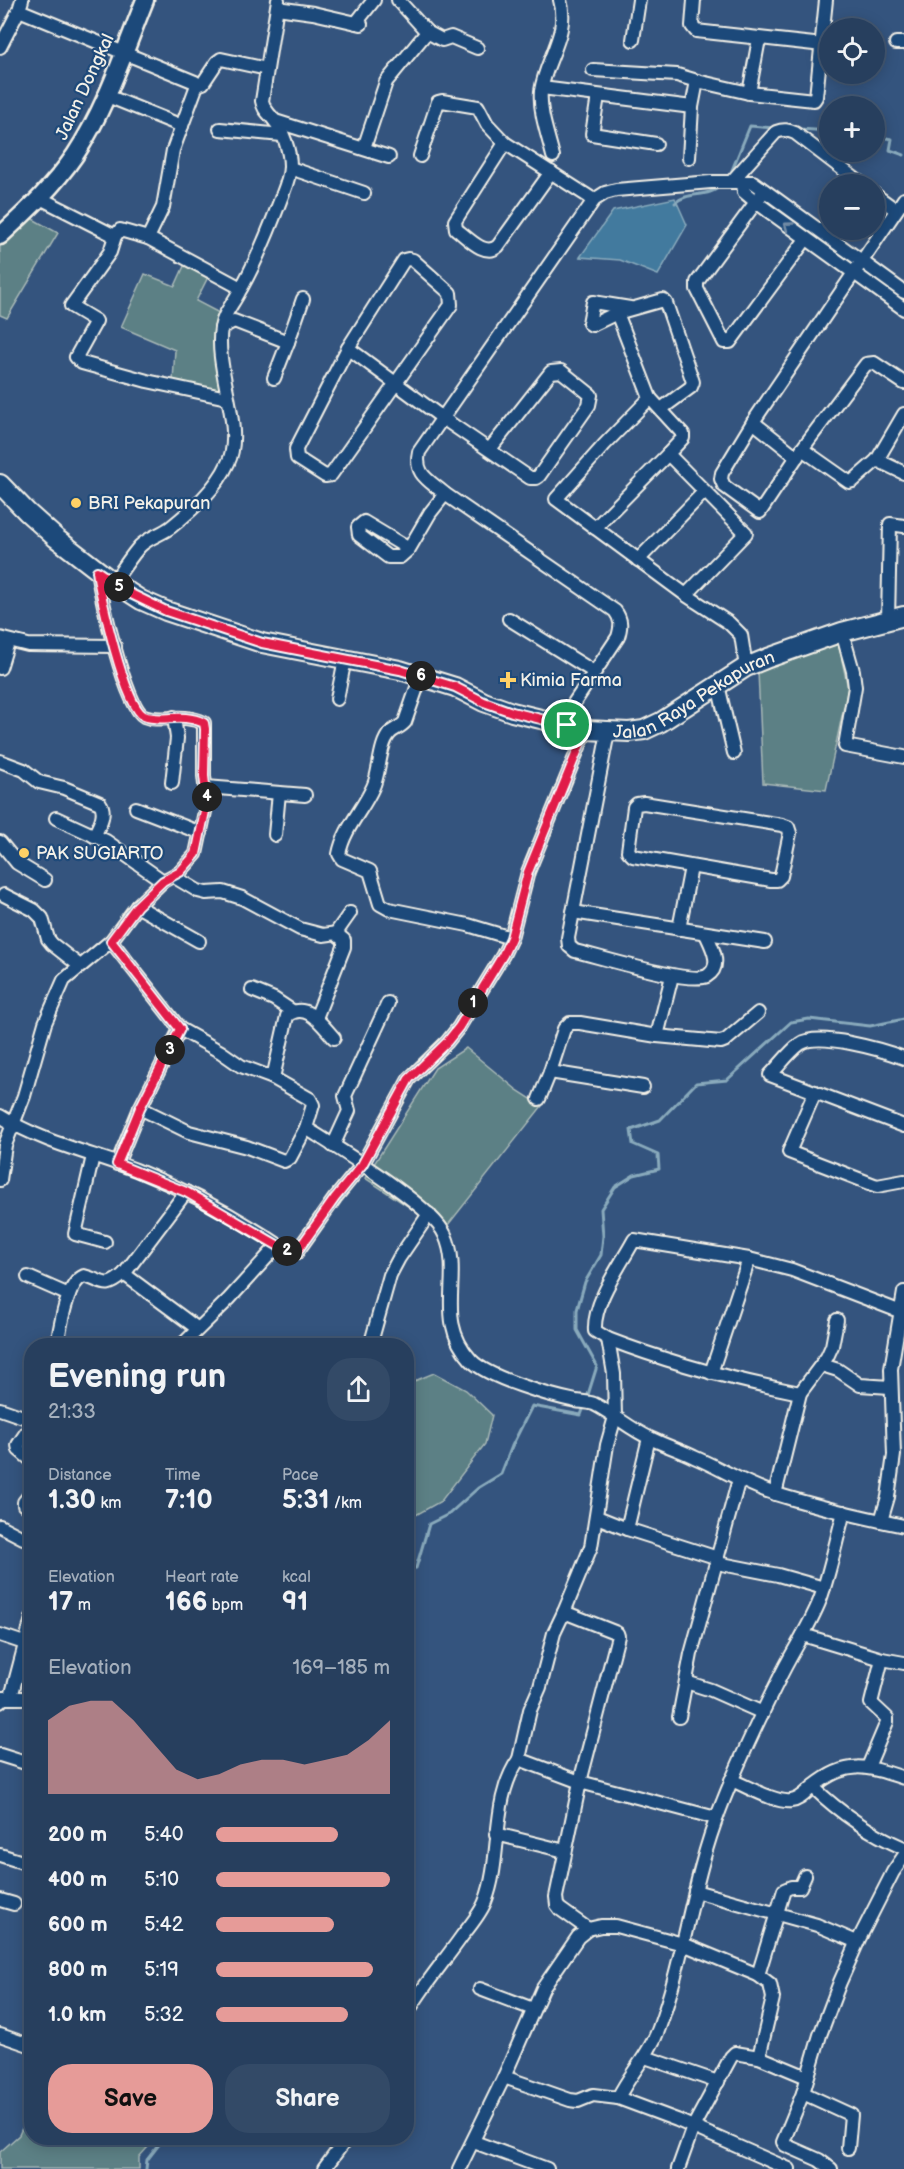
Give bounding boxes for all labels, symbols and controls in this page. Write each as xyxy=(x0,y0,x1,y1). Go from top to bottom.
map controls xyxy=(819,18,885,240)
button: locate xyxy=(819,18,885,84)
street label: Jalan Dongkal xyxy=(51,31,119,143)
button: + xyxy=(819,96,885,162)
button: − xyxy=(819,174,885,240)
one-way arrow xyxy=(784,222,795,233)
place label: BRI Pekapuran xyxy=(88,493,210,514)
marker: BRI Pekapuran xyxy=(69,496,83,510)
pin: 5 xyxy=(104,572,134,602)
text: 5 xyxy=(114,577,124,596)
street label: Jalan Raya Pekapuran xyxy=(613,646,777,743)
pin: 6 xyxy=(406,661,436,691)
text: 6 xyxy=(416,666,426,685)
place label: Kimia Farma xyxy=(520,670,622,691)
marker: Kimia Farma xyxy=(501,673,515,687)
pin xyxy=(541,699,592,750)
icon: arrive xyxy=(550,708,583,741)
pin: 4 xyxy=(192,782,222,812)
text: 4 xyxy=(202,787,212,806)
place label: PAK SUGIARTO xyxy=(36,843,164,864)
marker: PAK SUGIARTO xyxy=(17,846,31,860)
pin: 1 xyxy=(458,988,488,1018)
text: 1 xyxy=(470,993,476,1012)
pin: 3 xyxy=(155,1035,185,1065)
text: 3 xyxy=(165,1040,175,1059)
pin: 2 xyxy=(272,1236,302,1266)
text: 2 xyxy=(282,1241,292,1260)
text: Evening run xyxy=(48,1357,226,1397)
button: share xyxy=(327,1358,390,1421)
text: 21:33 xyxy=(48,1400,96,1424)
text: Distance xyxy=(48,1466,112,1485)
text: Time xyxy=(165,1466,200,1485)
text: Pace xyxy=(282,1466,318,1485)
text: 1.30 xyxy=(48,1485,96,1516)
text: 7:10 xyxy=(165,1485,213,1516)
text: 5:31 xyxy=(282,1485,329,1516)
text: km xyxy=(96,1494,121,1513)
text: /km xyxy=(329,1494,362,1513)
text: Elevation xyxy=(48,1568,115,1587)
text: Heart rate xyxy=(165,1568,239,1587)
text: kcal xyxy=(282,1568,311,1587)
text: 17 xyxy=(48,1587,73,1618)
text: 166 xyxy=(165,1587,207,1618)
text: 91 xyxy=(282,1587,308,1618)
text: m xyxy=(73,1596,91,1615)
text: bpm xyxy=(207,1596,243,1615)
text: Elevation xyxy=(48,1656,131,1680)
text: 169–185 m xyxy=(293,1656,390,1680)
text: 200 m xyxy=(48,1823,107,1847)
text: 5:40 xyxy=(144,1823,183,1847)
text: 400 m xyxy=(48,1868,107,1892)
text: 5:10 xyxy=(144,1868,179,1892)
text: 600 m xyxy=(48,1913,108,1937)
text: 5:42 xyxy=(144,1913,184,1937)
text: 800 m xyxy=(48,1958,107,1982)
text: 5:19 xyxy=(144,1958,179,1982)
text: 1.0 km xyxy=(48,2003,106,2027)
text: 5:32 xyxy=(144,2003,184,2027)
button: Save xyxy=(48,2064,213,2133)
button: Share xyxy=(225,2064,390,2133)

